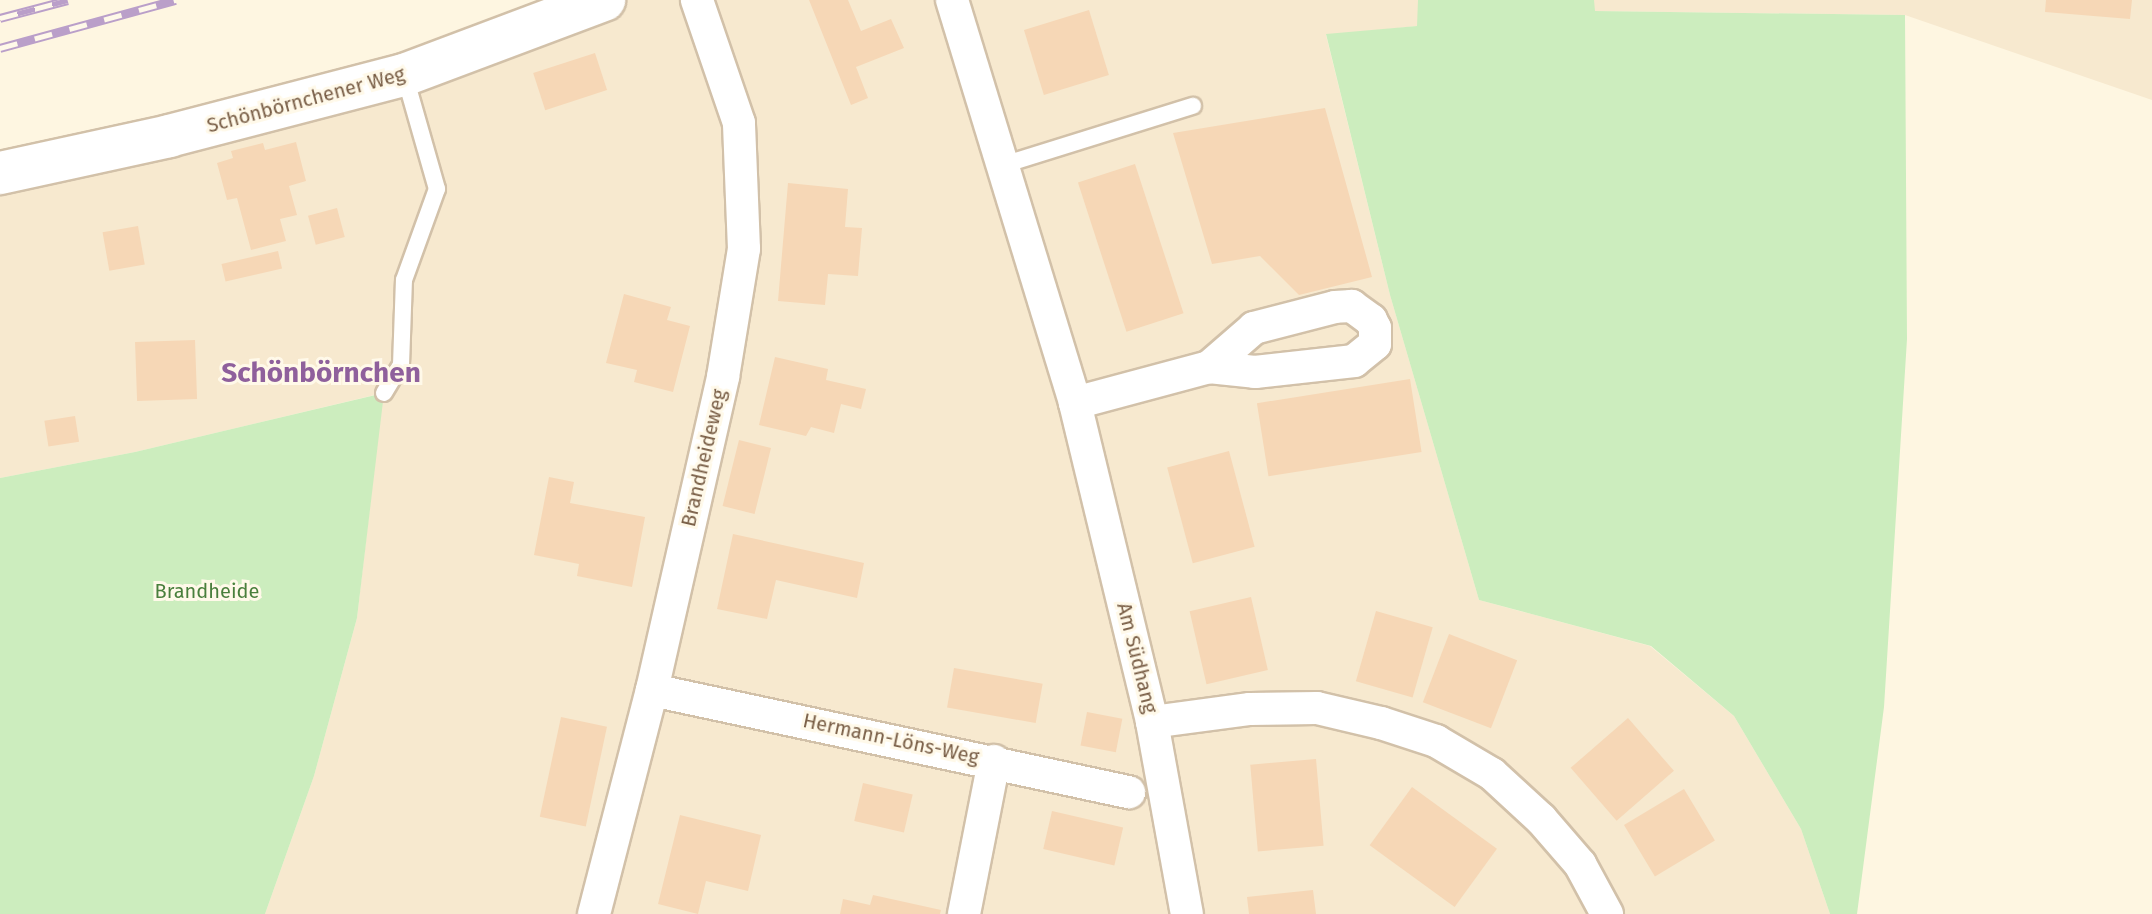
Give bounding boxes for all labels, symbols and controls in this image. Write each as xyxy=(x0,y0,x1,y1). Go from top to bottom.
street label: Schönbörnchener Weg xyxy=(204,62,408,138)
district label: Schönbörnchen xyxy=(221,356,421,390)
street label: Brandheideweg xyxy=(677,387,731,529)
park label: Brandheide xyxy=(155,579,259,603)
street label: Am Südhang xyxy=(1112,600,1162,716)
street label: Hermann-Löns-Weg xyxy=(801,709,981,769)

